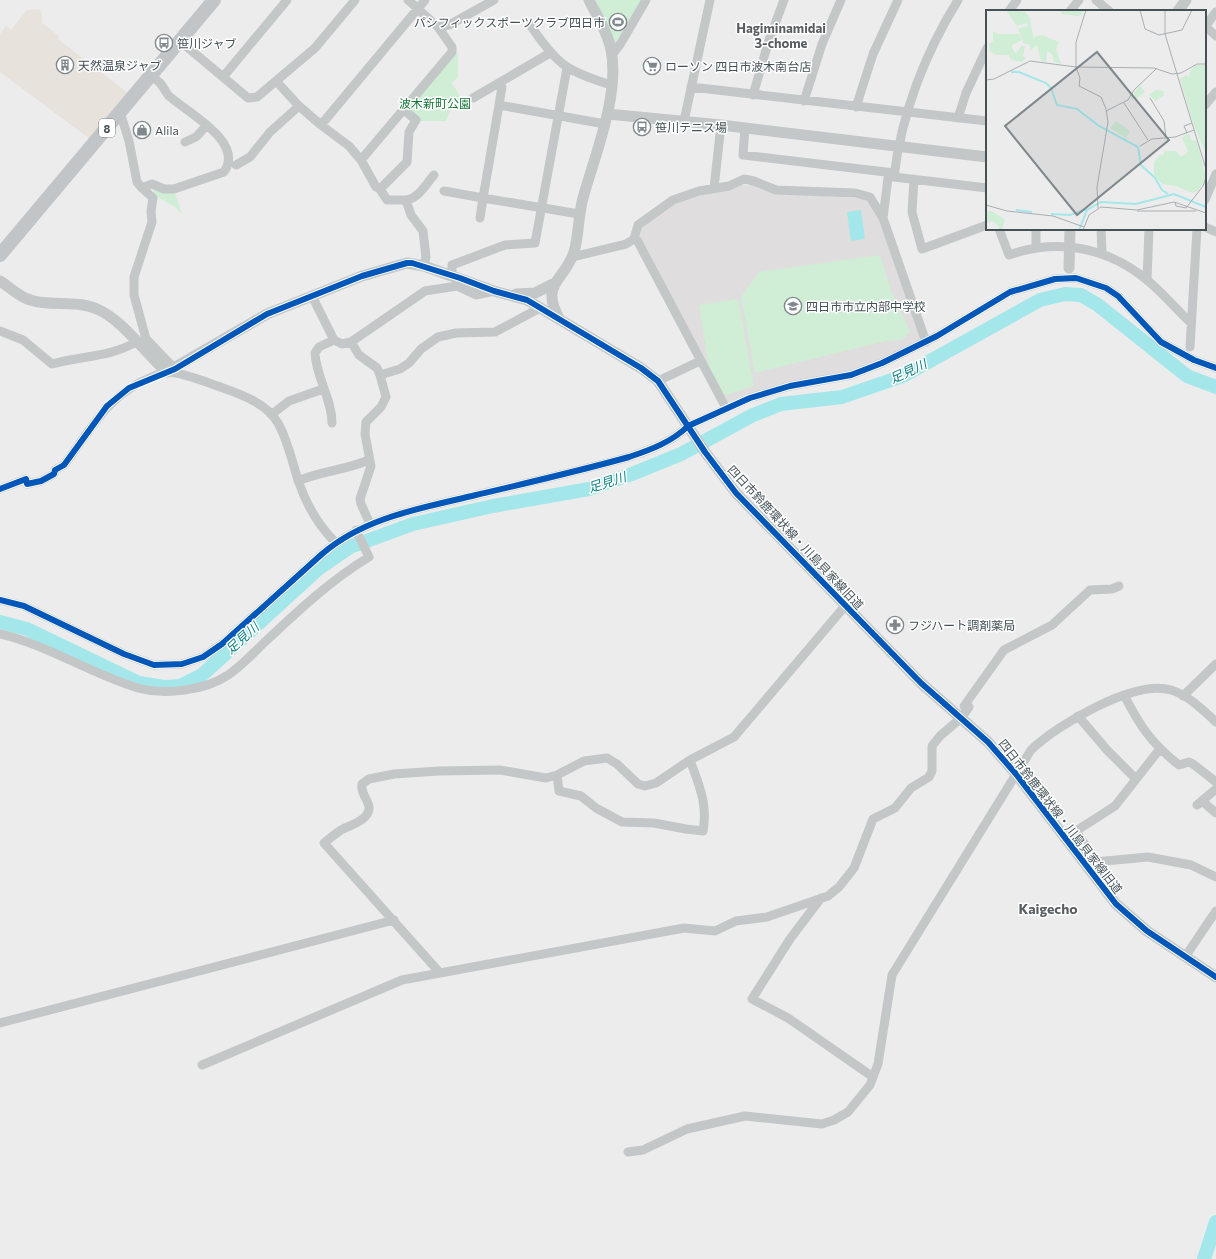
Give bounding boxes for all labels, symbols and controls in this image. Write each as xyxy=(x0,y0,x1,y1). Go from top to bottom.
inset map xyxy=(986,10,1206,230)
sports icon: パシフィックスポーツクラブ四日市 xyxy=(608,12,628,32)
place label: パシフィックスポーツクラブ四日市 xyxy=(414,15,605,29)
district label: Hagiminamidai 3-chome xyxy=(736,20,826,51)
bus stop icon: 笹川ジャブ xyxy=(154,33,174,53)
place label: 笹川ジャブ xyxy=(177,36,236,50)
building icon: 天然温泉ジャブ xyxy=(55,55,75,75)
supermarket icon: ローソン 四日市波木南台店 xyxy=(642,56,662,76)
place label: 天然温泉ジャブ xyxy=(78,58,161,72)
place label: ローソン 四日市波木南台店 xyxy=(665,59,811,73)
park label: 波木新町公園 xyxy=(399,96,471,110)
bus stop icon: 笹川テニス場 xyxy=(632,117,652,137)
road number: 8 xyxy=(99,119,115,137)
shop icon: Alila xyxy=(132,120,152,140)
place label: 笹川テニス場 xyxy=(655,120,727,134)
place label: Alila xyxy=(155,123,179,137)
school or university icon: 四日市市立内部中学校 xyxy=(783,296,803,316)
place label: 四日市市立内部中学校 xyxy=(806,299,926,313)
water label: 足見川 xyxy=(887,355,931,386)
street label: 四日市鈴鹿環状線・川島貝家線旧道 xyxy=(725,462,867,612)
water label: 足見川 xyxy=(586,468,630,496)
pharmacy icon: フジハート調剤薬局 xyxy=(885,615,905,635)
water label: 足見川 xyxy=(222,618,263,657)
place label: フジハート調剤薬局 xyxy=(908,618,1015,632)
street label: 四日市鈴鹿環状線・川島貝家線旧道 xyxy=(996,736,1126,896)
district label: Kaigecho xyxy=(1018,900,1078,917)

